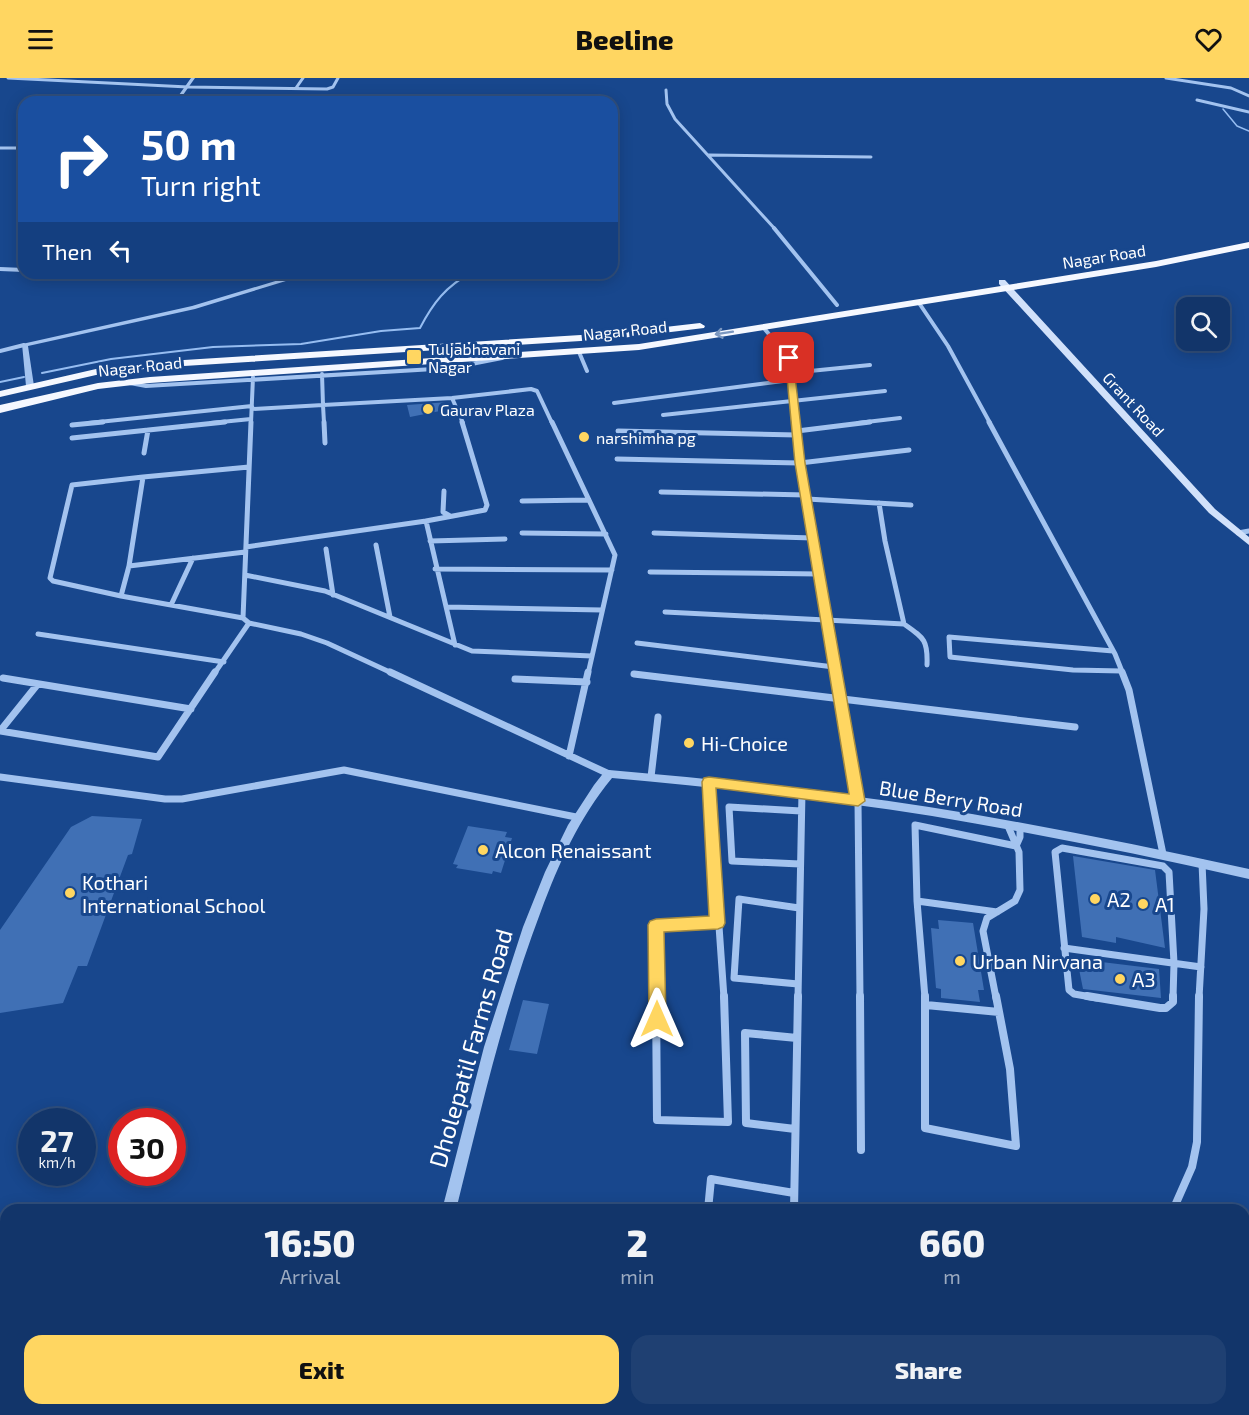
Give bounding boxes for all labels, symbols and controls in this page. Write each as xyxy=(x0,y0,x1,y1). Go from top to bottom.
icon: menu xyxy=(24,23,57,56)
text: Beeline xyxy=(575,23,674,55)
icon: heart xyxy=(1192,23,1225,56)
text: 50 m xyxy=(141,118,237,168)
icon: right xyxy=(42,120,120,198)
text: Turn right xyxy=(141,169,261,201)
icon: left xyxy=(104,234,137,267)
text: Then xyxy=(42,238,92,264)
street label: Nagar Road xyxy=(1061,240,1147,272)
map controls xyxy=(1176,297,1230,351)
button: search xyxy=(1176,297,1230,351)
street label: Nagar Road xyxy=(582,316,668,344)
one-way arrow xyxy=(715,328,734,339)
pin xyxy=(763,332,814,383)
place label: Tuljabhavani Nagar xyxy=(428,339,520,376)
icon: arrive xyxy=(772,341,805,374)
marker: Tuljabhavani Nagar xyxy=(405,348,423,366)
street label: Nagar Road xyxy=(97,352,183,380)
street label: Grant Road xyxy=(1099,368,1169,440)
place label: Gaurav Plaza xyxy=(440,400,535,419)
marker: Gaurav Plaza xyxy=(421,402,435,416)
place label: narshimha pg xyxy=(596,428,696,447)
marker: narshimha pg xyxy=(577,430,591,444)
place label: Hi-Choice xyxy=(701,731,788,755)
marker: Hi-Choice xyxy=(682,736,696,750)
street label: Blue Berry Road xyxy=(878,775,1024,821)
place label: Alcon Renaissant xyxy=(495,838,652,862)
marker: Alcon Renaissant xyxy=(476,843,490,857)
place label: Kothari International School xyxy=(82,870,266,917)
marker: Kothari International School xyxy=(63,886,77,900)
place label: A2 xyxy=(1107,887,1131,911)
marker: A2 xyxy=(1088,892,1102,906)
place label: A1 xyxy=(1155,892,1175,916)
marker: A1 xyxy=(1136,897,1150,911)
street label: Dholepatil Farms Road xyxy=(422,925,518,1171)
place label: Urban Nirvana xyxy=(972,949,1103,973)
marker: Urban Nirvana xyxy=(953,954,967,968)
place label: A3 xyxy=(1132,967,1156,991)
marker: A3 xyxy=(1113,972,1127,986)
position arrow xyxy=(625,987,689,1051)
speed limit sign: 30 xyxy=(108,1108,186,1186)
text: 27 xyxy=(40,1122,74,1158)
text: km/h xyxy=(38,1153,76,1171)
text: 16:50 xyxy=(265,1221,356,1264)
text: 2 xyxy=(627,1221,648,1264)
text: 660 xyxy=(919,1221,985,1264)
text: Arrival xyxy=(280,1264,341,1288)
text: min xyxy=(620,1264,654,1288)
text: m xyxy=(943,1264,961,1288)
button: Exit xyxy=(24,1335,619,1404)
button: Share xyxy=(631,1335,1226,1404)

